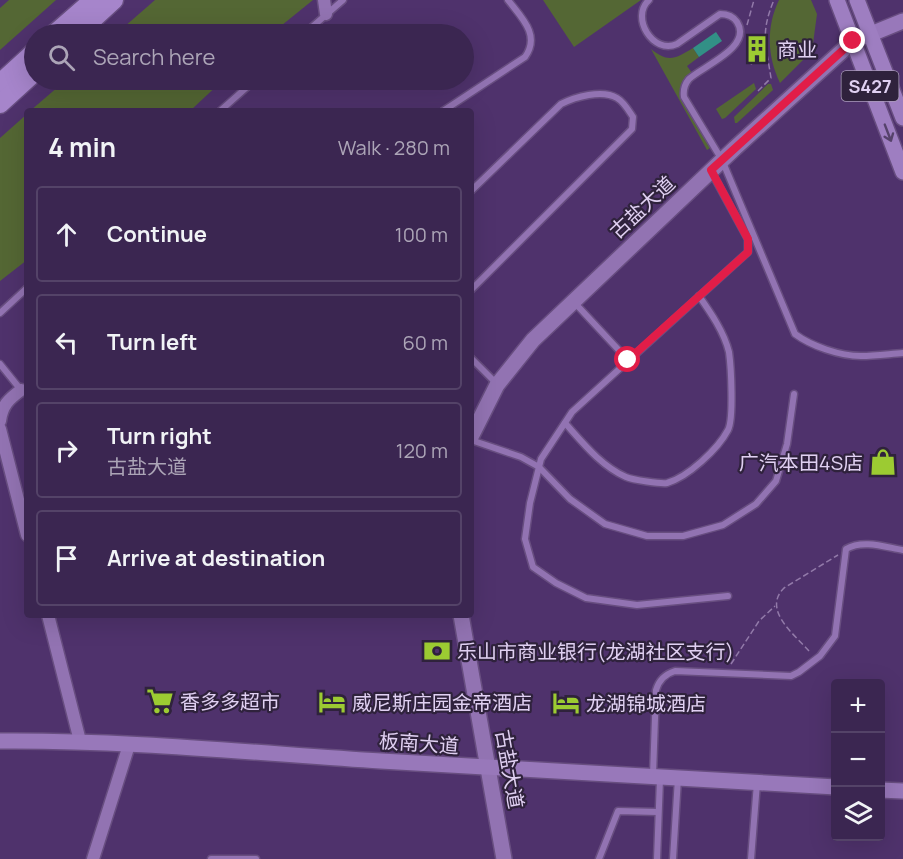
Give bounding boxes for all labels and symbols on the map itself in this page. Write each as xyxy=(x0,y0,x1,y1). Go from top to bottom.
route end xyxy=(839,27,865,53)
building icon: 商业 xyxy=(742,34,772,64)
place label: 商业 xyxy=(777,36,817,63)
road number: S427 xyxy=(842,71,898,101)
one-way arrow xyxy=(883,123,894,142)
street label: 古盐大道 xyxy=(604,170,680,244)
route start xyxy=(614,346,640,372)
shop icon: 广汽本田4S店 xyxy=(868,447,898,477)
place label: 广汽本田4S店 xyxy=(739,449,863,476)
bank icon: 乐山市商业银行(龙湖社区支行) xyxy=(422,636,452,666)
place label: 乐山市商业银行(龙湖社区支行) xyxy=(457,638,734,665)
supermarket icon: 香多多超市 xyxy=(145,686,175,716)
hotel icon: 威尼斯庄园金帝酒店 xyxy=(317,687,347,717)
place label: 香多多超市 xyxy=(180,688,280,715)
hotel icon: 龙湖锦城酒店 xyxy=(551,688,581,718)
place label: 威尼斯庄园金帝酒店 xyxy=(352,689,532,716)
place label: 龙湖锦城酒店 xyxy=(586,690,706,717)
street label: 板南大道 xyxy=(378,727,460,759)
street label: 古盐大道 xyxy=(490,727,530,811)

